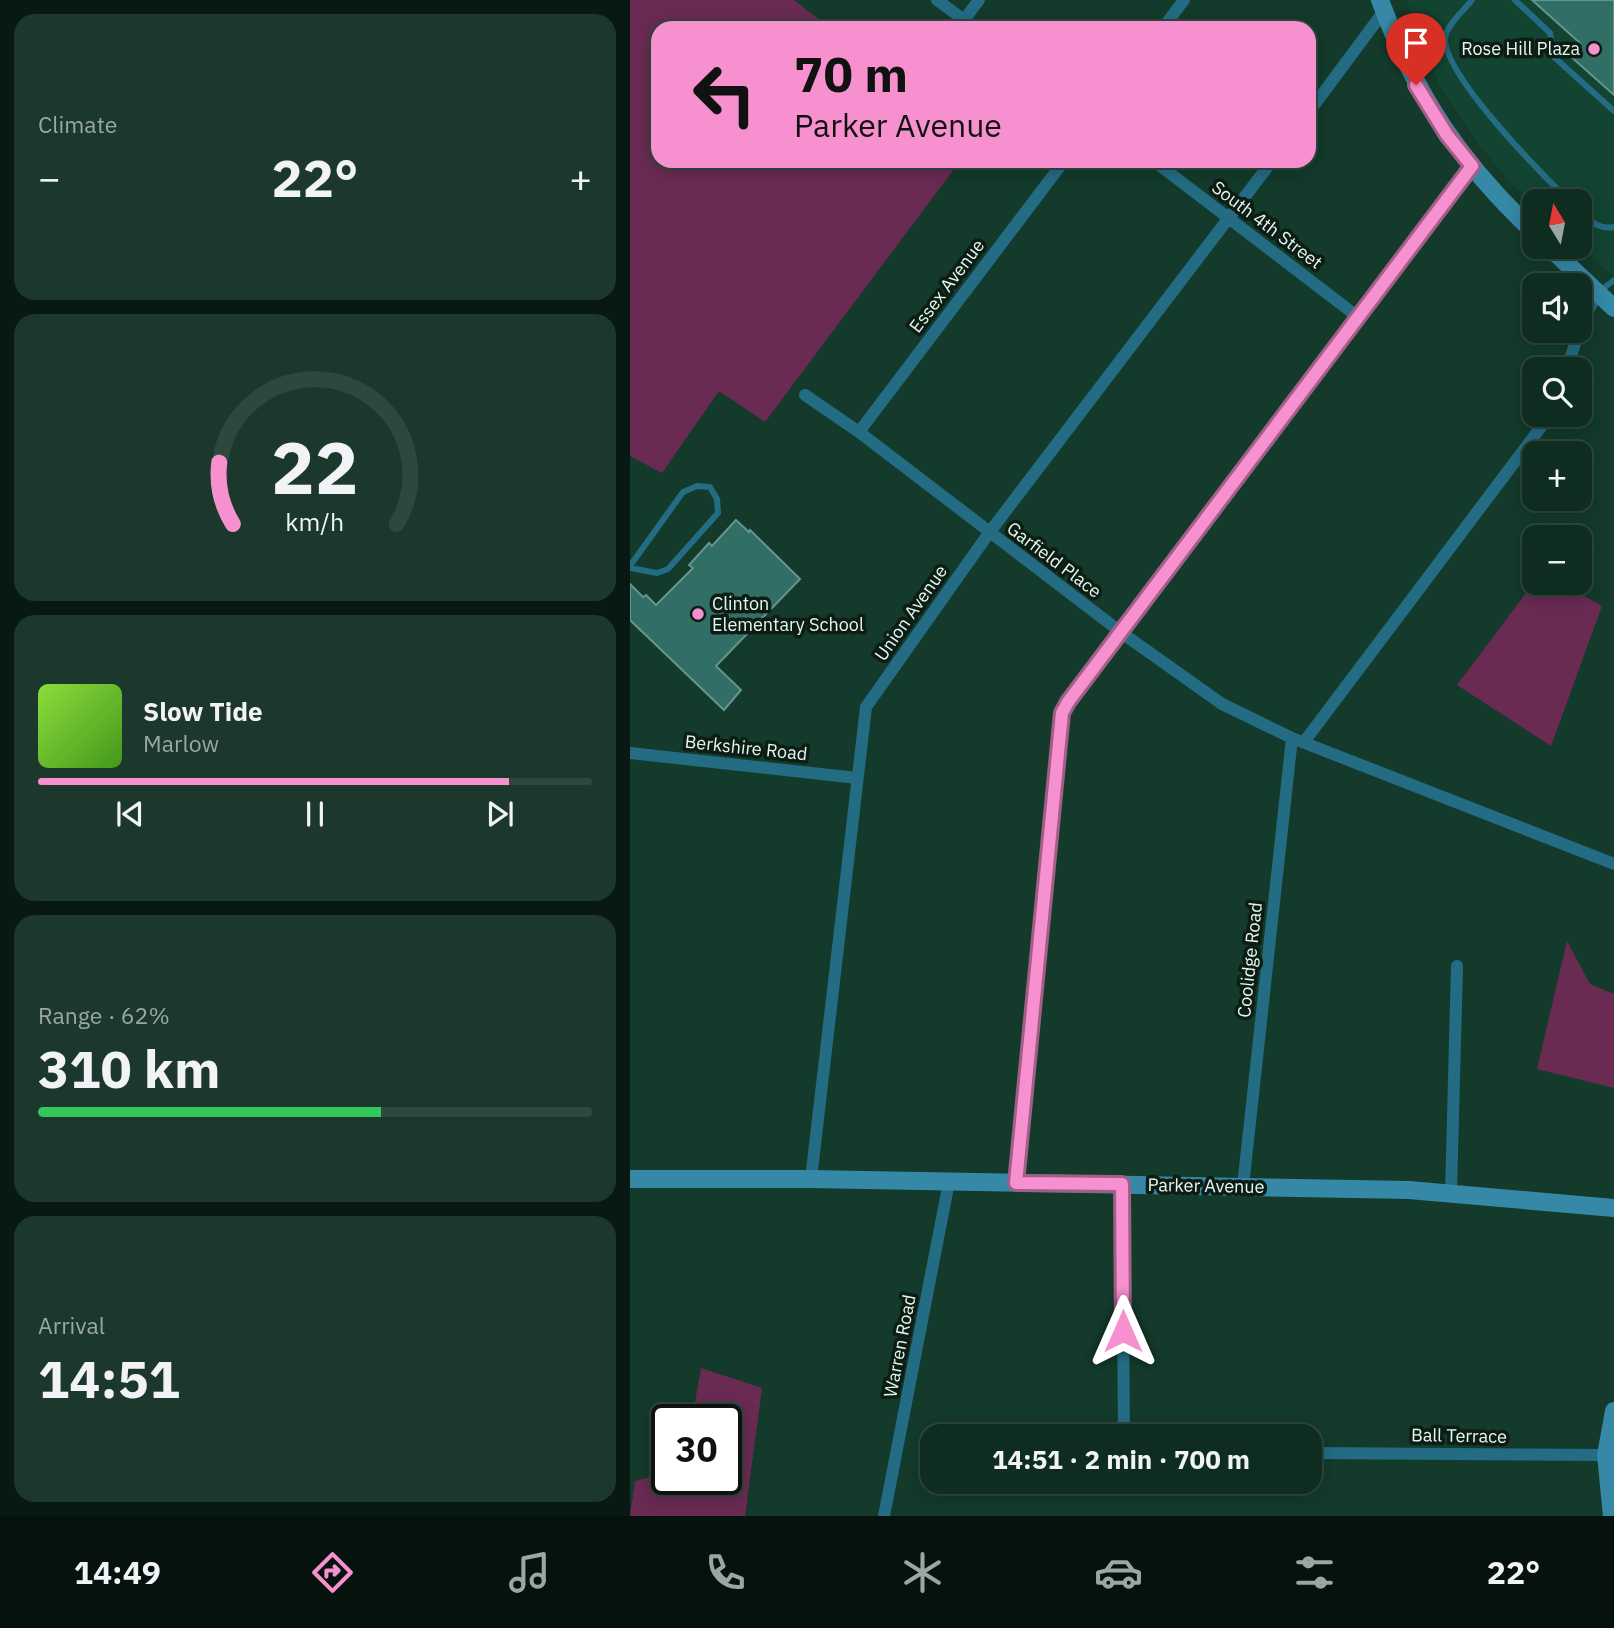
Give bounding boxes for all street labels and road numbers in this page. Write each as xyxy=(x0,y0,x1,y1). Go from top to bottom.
street label: South 4th Street xyxy=(1207,176,1327,274)
street label: Essex Avenue xyxy=(904,234,989,337)
street label: Garfield Place xyxy=(1002,516,1106,603)
street label: Union Avenue xyxy=(869,560,952,665)
street label: Berkshire Road xyxy=(684,730,808,765)
street label: Coolidge Road xyxy=(1232,901,1267,1019)
street label: Parker Avenue xyxy=(1147,1173,1265,1198)
street label: Warren Road xyxy=(878,1293,921,1399)
street label: Ball Terrace xyxy=(1411,1423,1507,1448)

